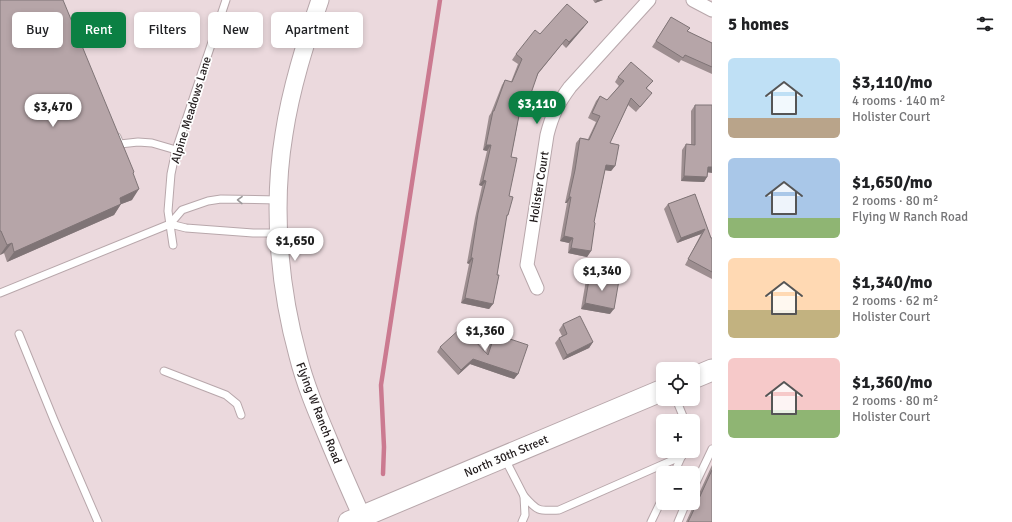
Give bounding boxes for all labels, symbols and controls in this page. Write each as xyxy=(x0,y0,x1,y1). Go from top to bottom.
chip: Buy xyxy=(12,12,63,48)
chip: Rent xyxy=(71,12,126,48)
chip: Filters xyxy=(134,12,200,48)
chip: New xyxy=(208,12,263,48)
chip: Apartment xyxy=(271,12,363,48)
icon: filters xyxy=(974,13,996,35)
text: 5 homes xyxy=(728,14,789,35)
street label: Alpine Meadows Lane xyxy=(168,55,215,165)
text: $3,110/mo xyxy=(852,72,932,93)
icon: home xyxy=(760,74,808,122)
pin: $3,110 xyxy=(504,91,570,125)
text: 4 rooms · 140 m² xyxy=(852,93,945,109)
pin: $3,470 xyxy=(20,94,86,128)
text: $3,110 xyxy=(518,96,556,112)
text: $3,470 xyxy=(34,99,72,115)
text: Holister Court xyxy=(852,109,930,125)
street label: Holister Court xyxy=(526,150,553,224)
text: $1,650/mo xyxy=(852,172,932,193)
icon: home xyxy=(760,174,808,222)
text: 2 rooms · 80 m² xyxy=(852,193,938,209)
one-way arrow xyxy=(237,196,243,204)
text: Flying W Ranch Road xyxy=(852,209,968,225)
pin: $1,650 xyxy=(262,228,328,262)
text: $1,650 xyxy=(276,233,314,249)
pin: $1,340 xyxy=(569,258,635,292)
text: $1,340 xyxy=(583,263,621,279)
text: $1,340/mo xyxy=(852,272,932,293)
icon: home xyxy=(760,274,808,322)
text: 2 rooms · 62 m² xyxy=(852,293,938,309)
text: Holister Court xyxy=(852,309,930,325)
pin: $1,360 xyxy=(452,318,518,352)
text: $1,360 xyxy=(466,323,504,339)
street label: Flying W Ranch Road xyxy=(292,360,345,466)
map controls xyxy=(656,362,700,510)
button: locate xyxy=(656,362,700,406)
text: $1,360/mo xyxy=(852,372,932,393)
icon: home xyxy=(760,374,808,422)
text: 2 rooms · 80 m² xyxy=(852,393,938,409)
text: Holister Court xyxy=(852,409,930,425)
button: + xyxy=(656,414,700,458)
street label: North 30th Street xyxy=(462,432,551,481)
button: − xyxy=(656,466,700,510)

